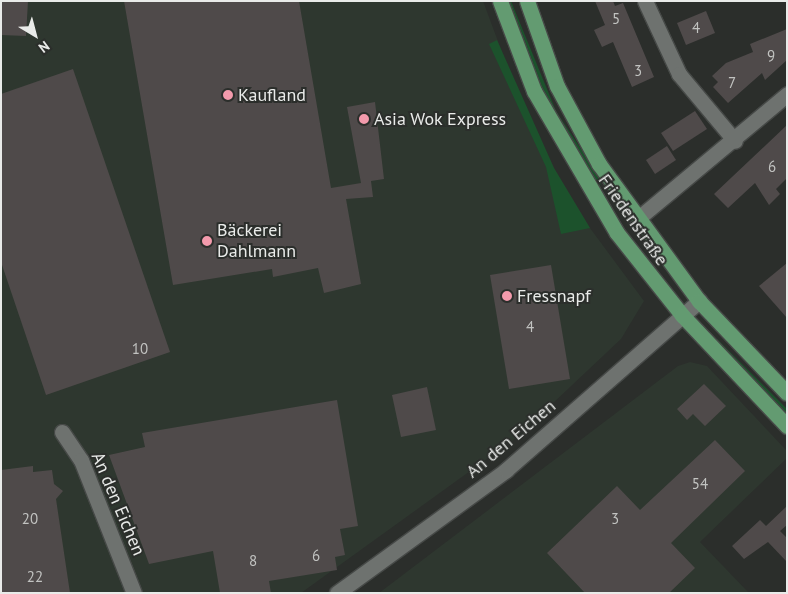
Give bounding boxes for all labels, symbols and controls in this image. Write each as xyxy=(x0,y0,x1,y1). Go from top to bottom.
north arrow xyxy=(10,10,60,60)
house number: 5 xyxy=(612,10,620,28)
house number: 4 xyxy=(692,19,700,37)
text: N xyxy=(35,37,53,57)
house number: 9 xyxy=(767,47,775,65)
house number: 3 xyxy=(634,62,642,80)
house number: 7 xyxy=(728,74,736,92)
place label: Kaufland xyxy=(238,84,306,106)
marker: Kaufland xyxy=(222,89,234,101)
place label: Asia Wok Express xyxy=(374,108,507,130)
marker: Asia Wok Express xyxy=(358,113,370,125)
house number: 6 xyxy=(768,158,776,176)
street label: Friedenstraße xyxy=(594,170,672,270)
place label: Bäckerei Dahlmann xyxy=(217,220,296,262)
marker: Bäckerei Dahlmann xyxy=(201,235,213,247)
place label: Fressnapf xyxy=(517,285,591,307)
marker: Fressnapf xyxy=(501,290,513,302)
house number: 4 xyxy=(526,318,534,336)
house number: 10 xyxy=(132,340,148,358)
street label: An den Eichen xyxy=(462,395,560,483)
street label: An den Eichen xyxy=(87,449,149,559)
house number: 54 xyxy=(692,475,708,493)
house number: 20 xyxy=(22,510,38,528)
house number: 3 xyxy=(611,510,619,528)
house number: 6 xyxy=(312,547,320,565)
house number: 8 xyxy=(249,552,257,570)
house number: 22 xyxy=(27,568,43,586)

